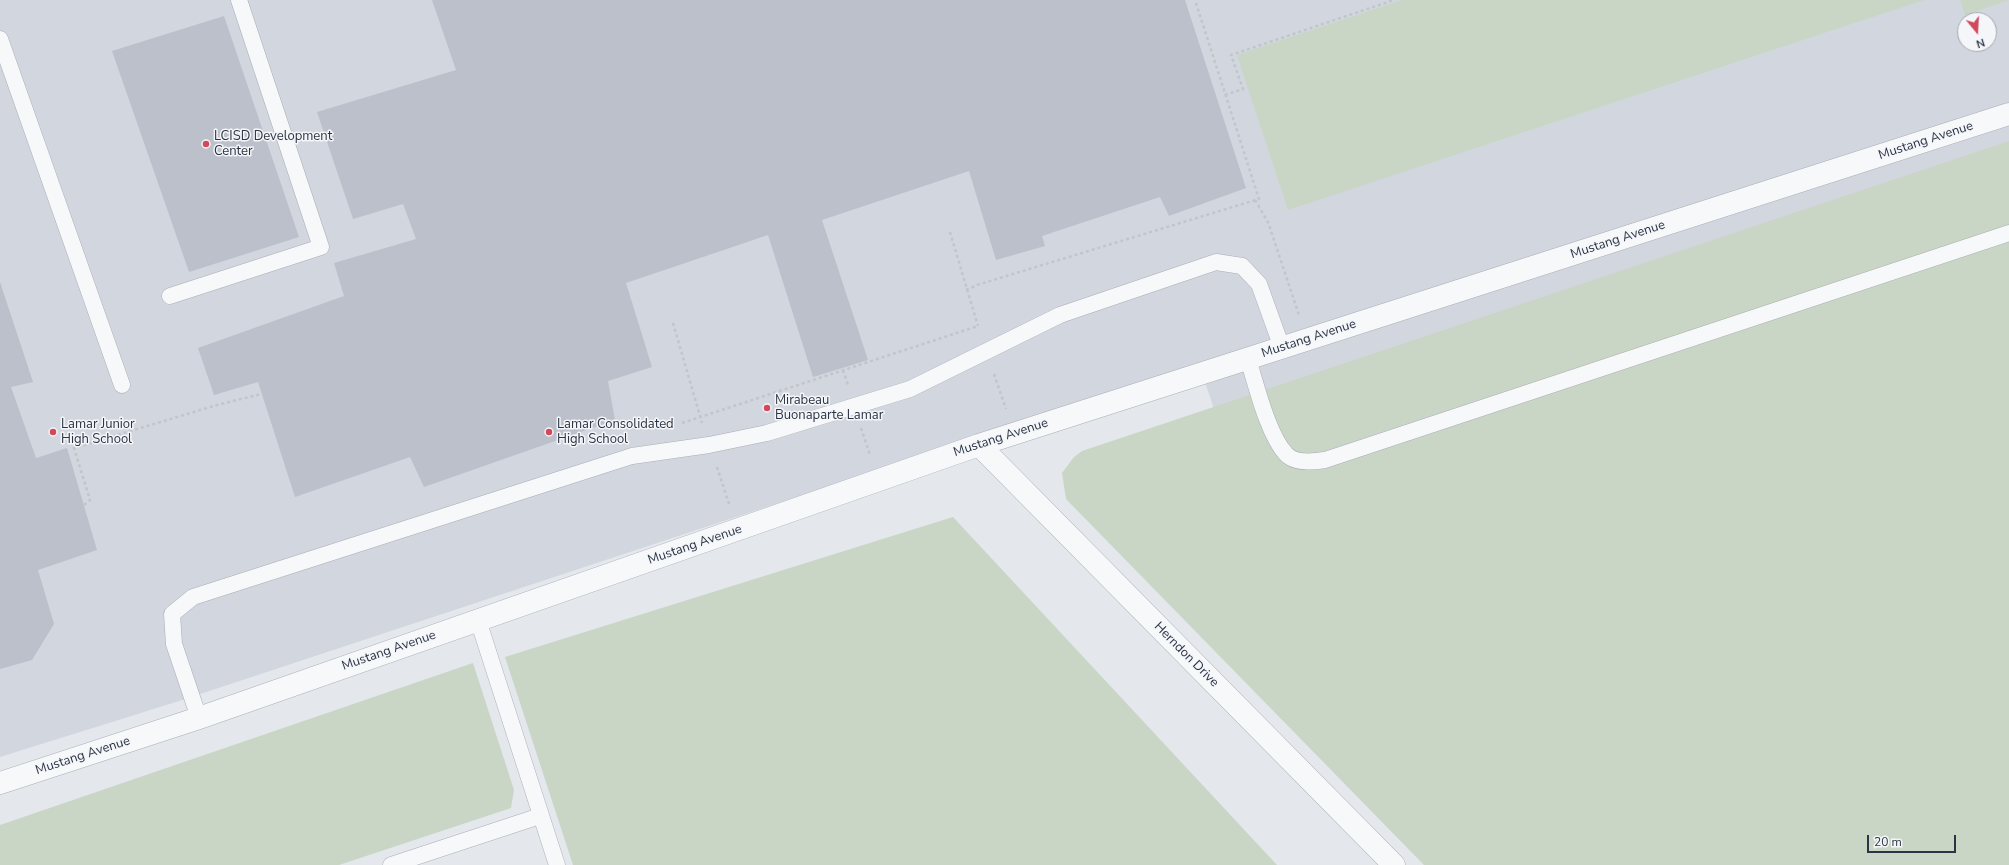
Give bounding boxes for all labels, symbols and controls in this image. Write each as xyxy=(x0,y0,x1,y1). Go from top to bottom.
north arrow xyxy=(1957,12,1997,52)
text: N xyxy=(1974,35,1987,51)
street label: Mustang Avenue xyxy=(1877,118,1975,164)
place label: LCISD Development Center xyxy=(214,129,332,160)
marker: LCISD Development Center xyxy=(201,139,211,149)
street label: Mustang Avenue xyxy=(1569,217,1667,263)
street label: Mustang Avenue xyxy=(1260,316,1358,362)
place label: Mirabeau Buonaparte Lamar xyxy=(775,393,883,424)
marker: Mirabeau Buonaparte Lamar xyxy=(762,403,772,413)
street label: Mustang Avenue xyxy=(952,415,1050,461)
place label: Lamar Junior High School xyxy=(61,417,135,448)
place label: Lamar Consolidated High School xyxy=(557,417,674,448)
marker: Lamar Junior High School xyxy=(48,427,58,437)
marker: Lamar Consolidated High School xyxy=(544,427,554,437)
street label: Mustang Avenue xyxy=(646,522,744,568)
street label: Herndon Drive xyxy=(1150,619,1222,691)
street label: Mustang Avenue xyxy=(340,628,438,674)
street label: Mustang Avenue xyxy=(34,733,132,779)
scale bar xyxy=(1869,827,1958,853)
text: 20 m xyxy=(1874,834,1902,850)

